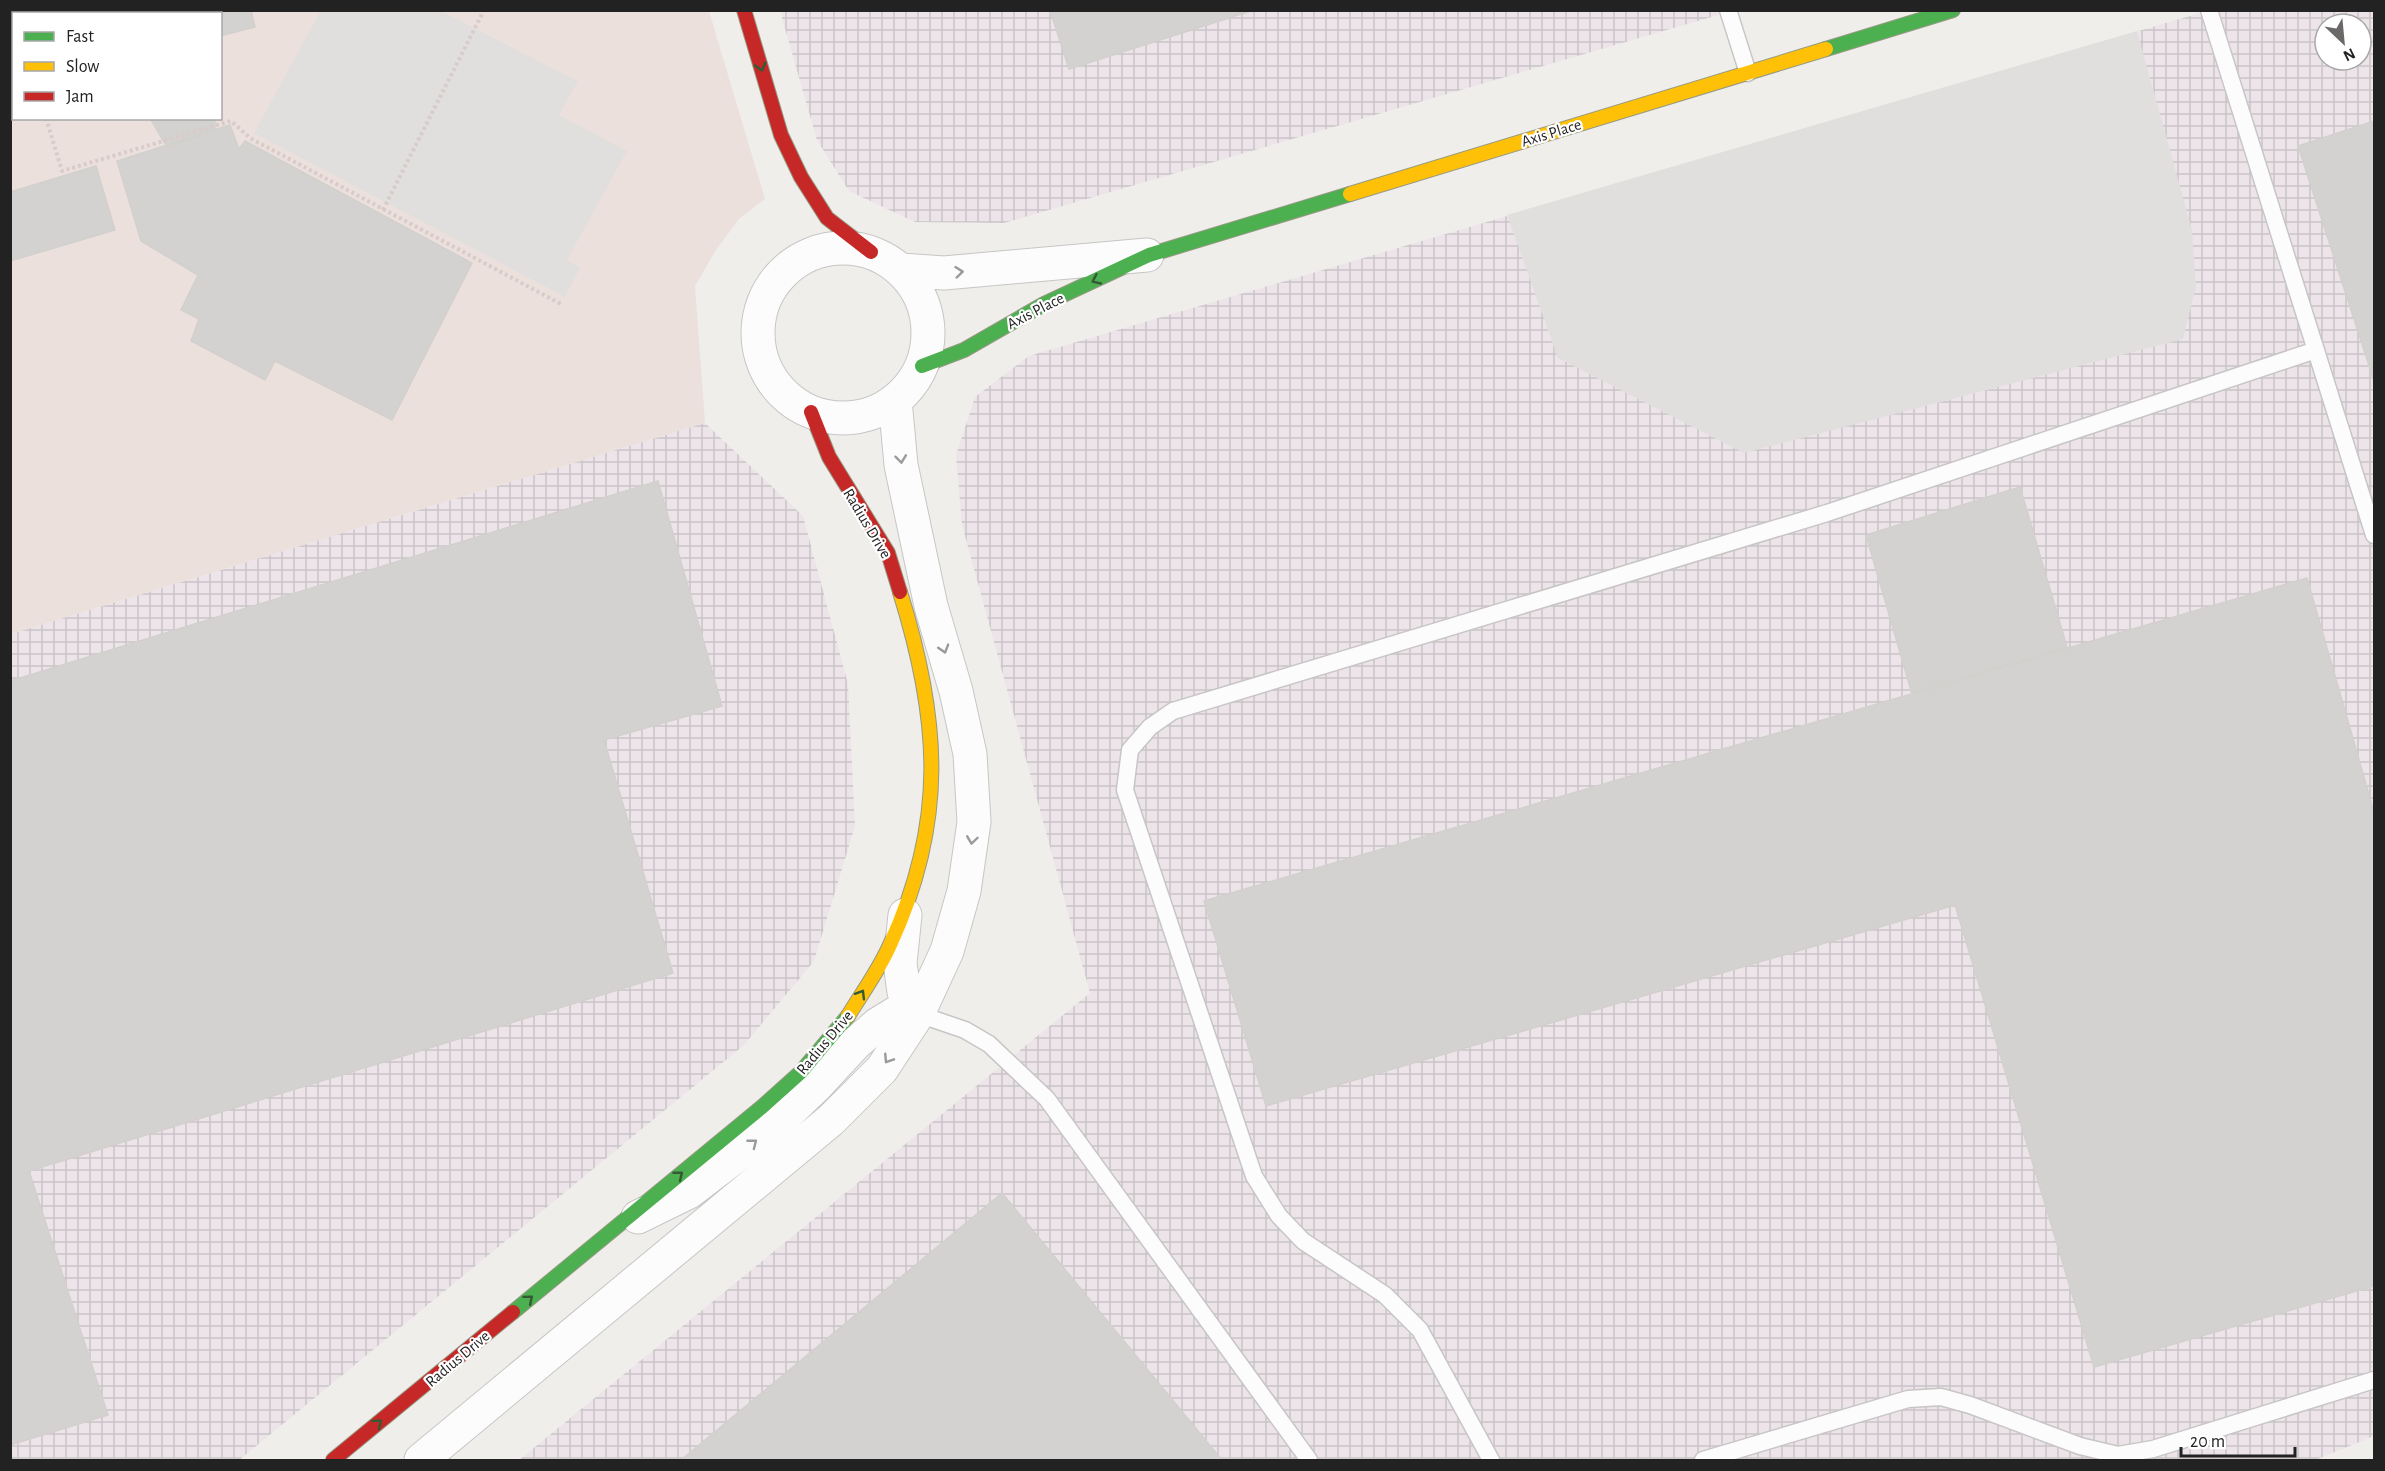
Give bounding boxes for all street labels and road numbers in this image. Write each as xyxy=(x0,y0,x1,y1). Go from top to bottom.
street label: Axis Place xyxy=(1519,116,1583,150)
street label: Axis Place xyxy=(1004,290,1067,332)
street label: Radius Drive xyxy=(840,486,894,561)
street label: Radius Drive xyxy=(794,1008,856,1078)
street label: Radius Drive xyxy=(423,1328,493,1390)

